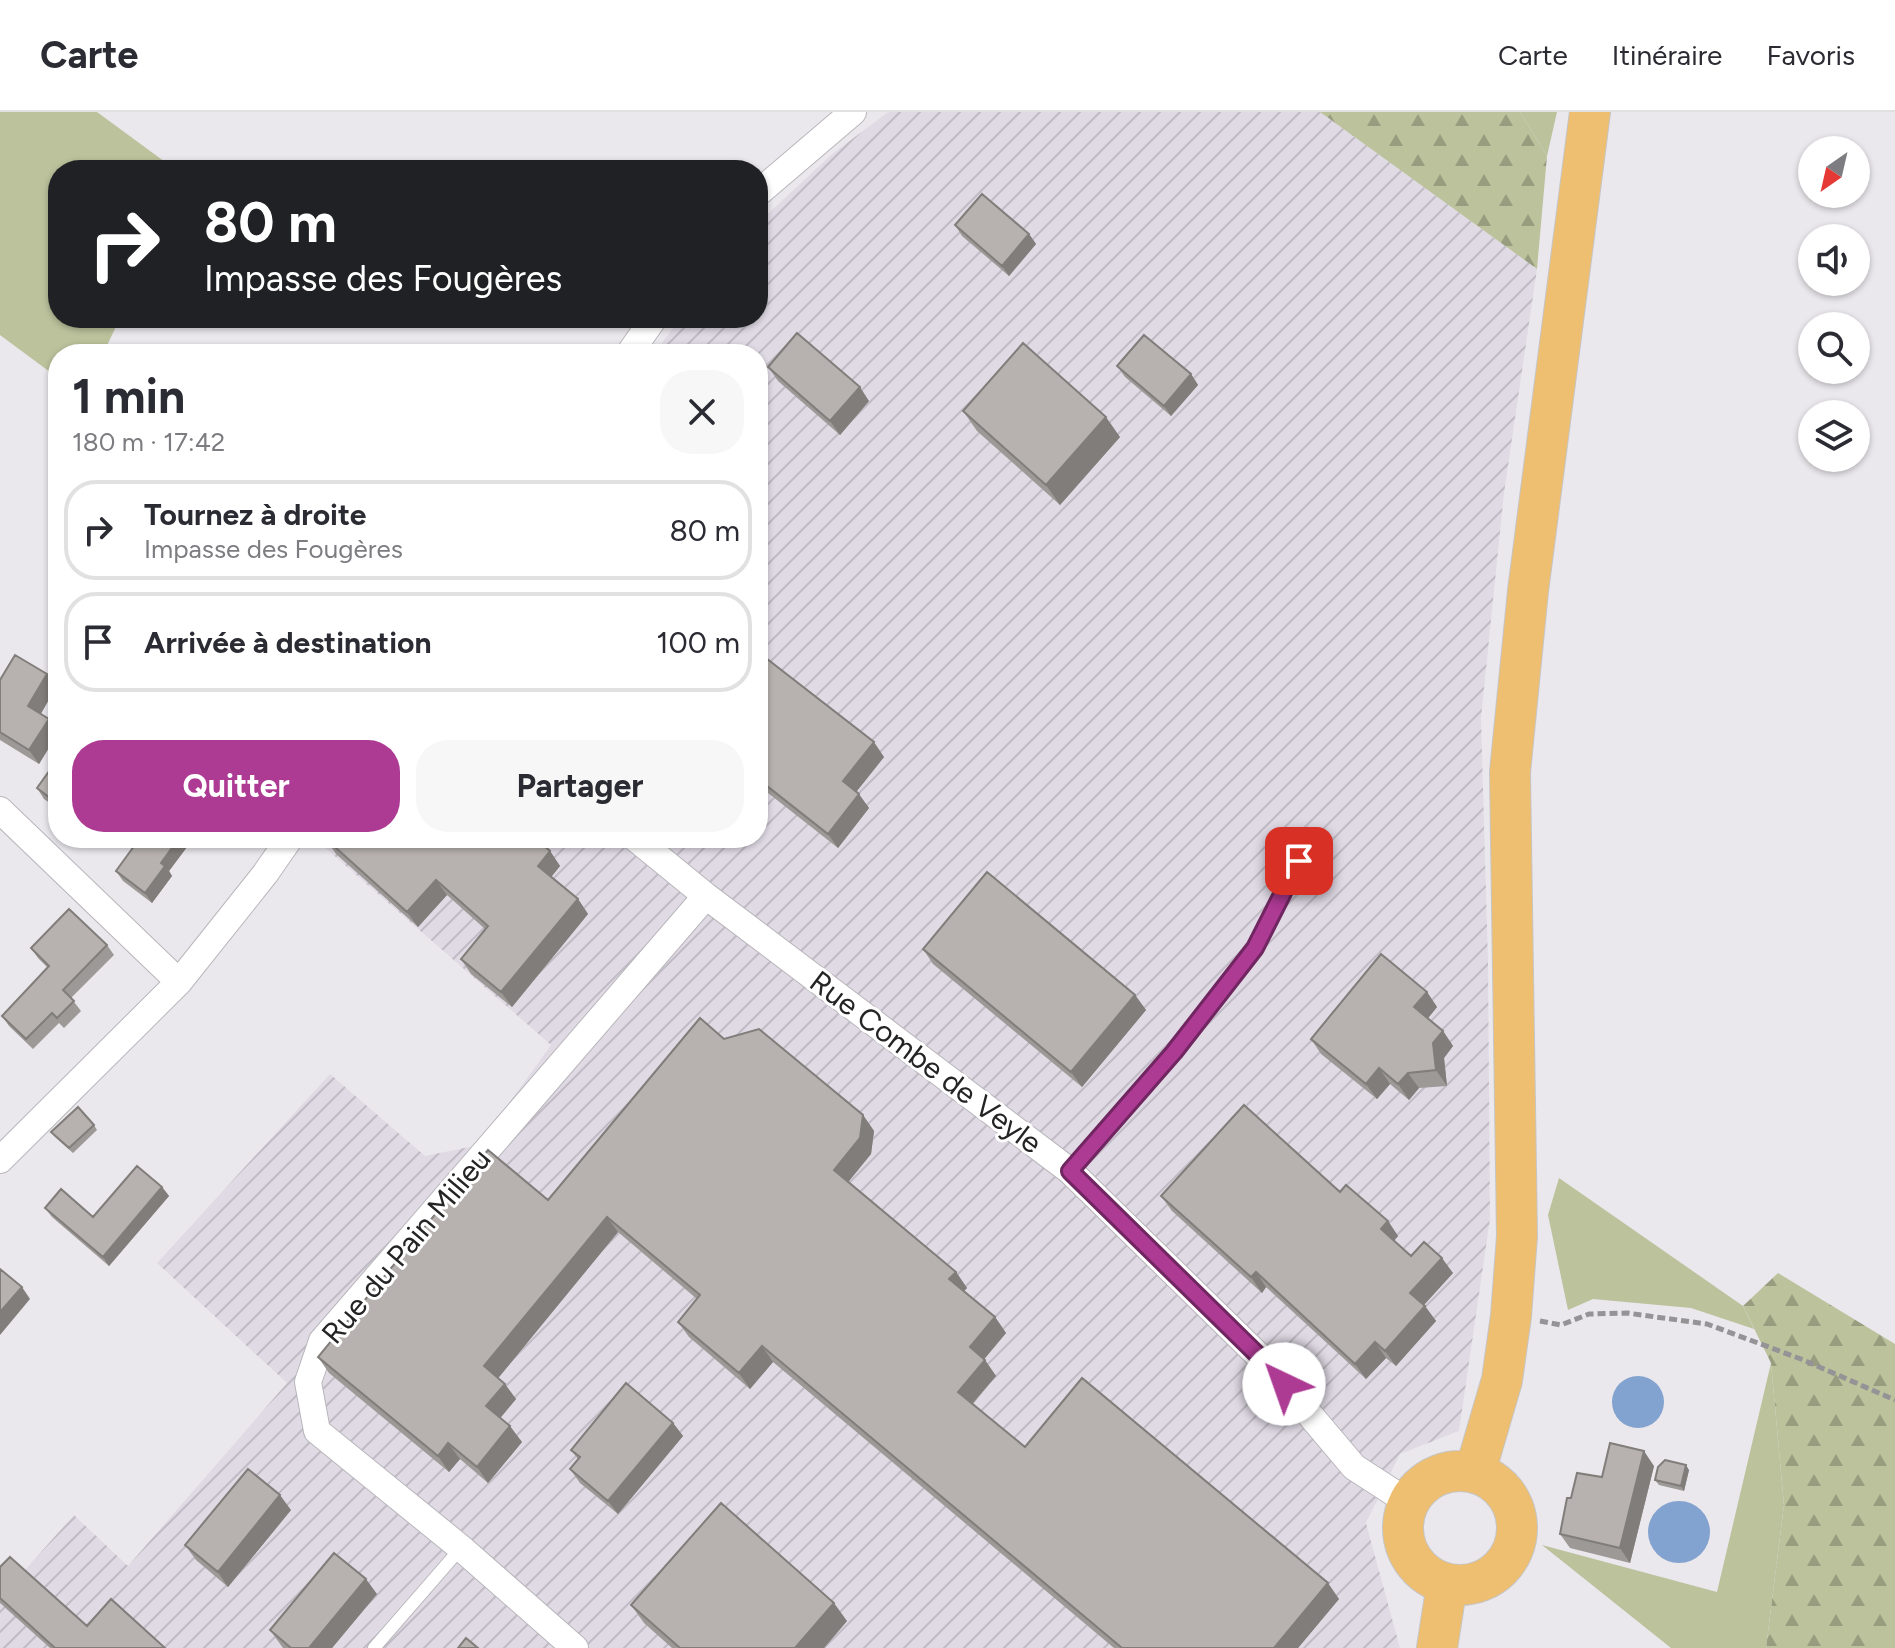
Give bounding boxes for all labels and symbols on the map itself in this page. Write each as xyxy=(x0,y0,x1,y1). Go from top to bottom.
north arrow xyxy=(1798,136,1870,208)
pin xyxy=(1265,827,1333,895)
street label: Rue Combe de Veyle xyxy=(803,963,1049,1161)
street label: Rue du Pain Milieu xyxy=(314,1141,498,1351)
position arrow xyxy=(1242,1342,1326,1426)

